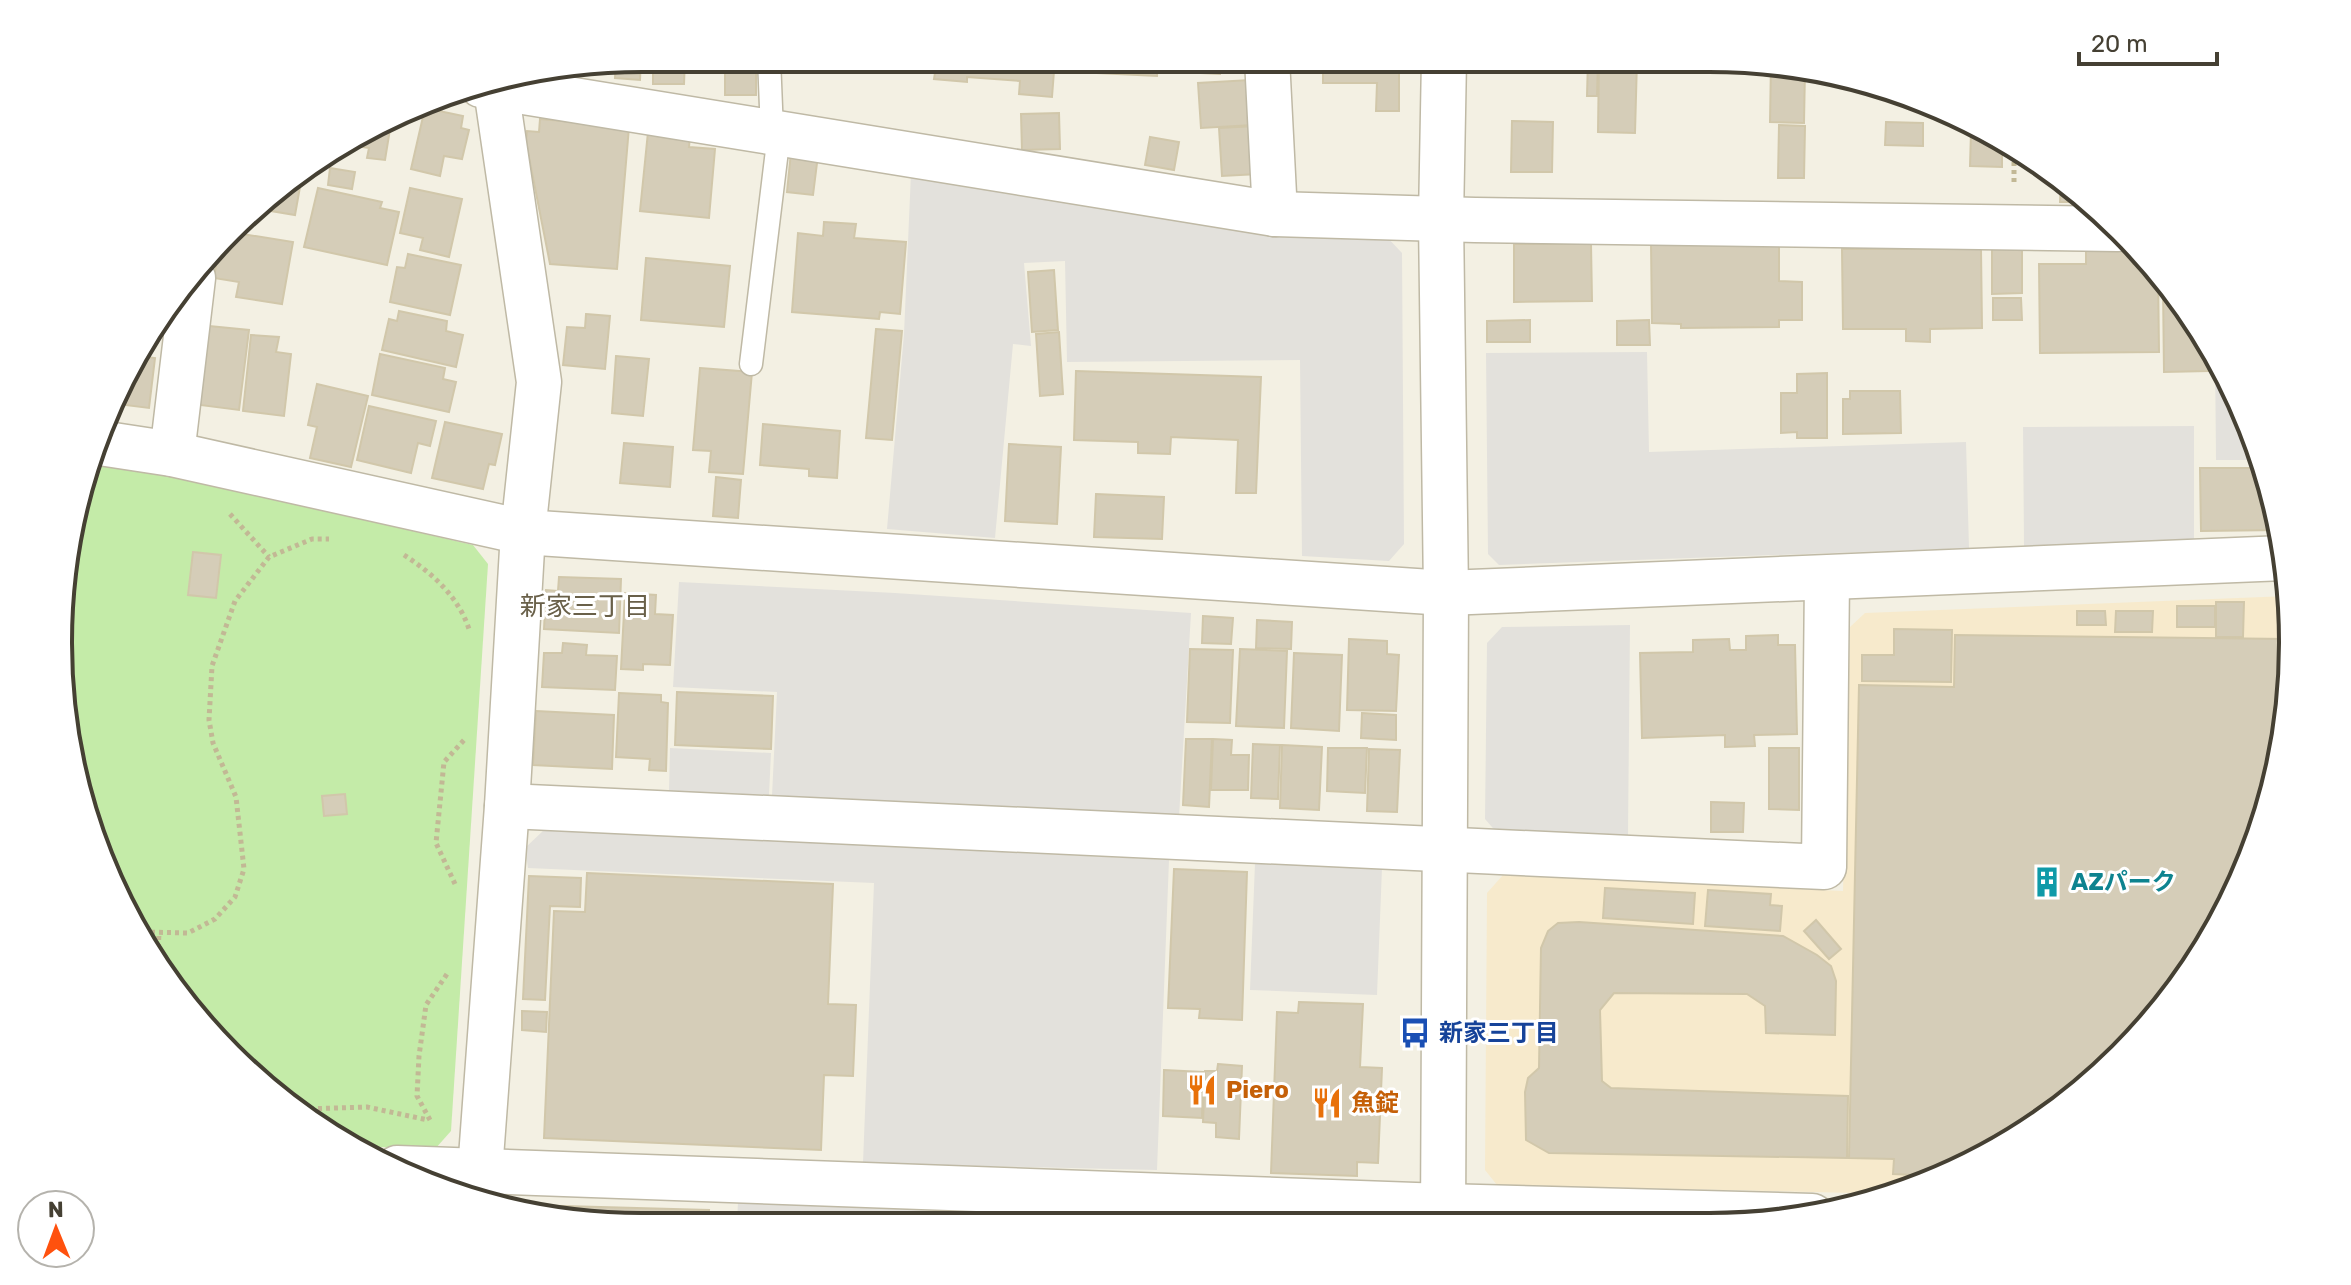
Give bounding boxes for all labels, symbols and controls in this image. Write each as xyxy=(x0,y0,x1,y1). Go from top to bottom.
scale bar xyxy=(2079,16,2217,66)
text: 20 m xyxy=(2091,30,2148,58)
district label: 新家三丁目 xyxy=(520,591,650,622)
building icon: AZパーク xyxy=(2030,865,2064,899)
place label: AZパーク xyxy=(2071,868,2176,896)
bus stop icon: 新家三丁目 xyxy=(1398,1016,1432,1050)
place label: 新家三丁目 xyxy=(1439,1019,1559,1047)
restaurant icon: Piero xyxy=(1185,1073,1219,1107)
place label: Piero xyxy=(1226,1076,1289,1104)
restaurant icon: 魚錠 xyxy=(1310,1086,1344,1120)
place label: 魚錠 xyxy=(1351,1089,1399,1117)
north arrow xyxy=(16,1189,96,1269)
text: N xyxy=(48,1196,64,1223)

